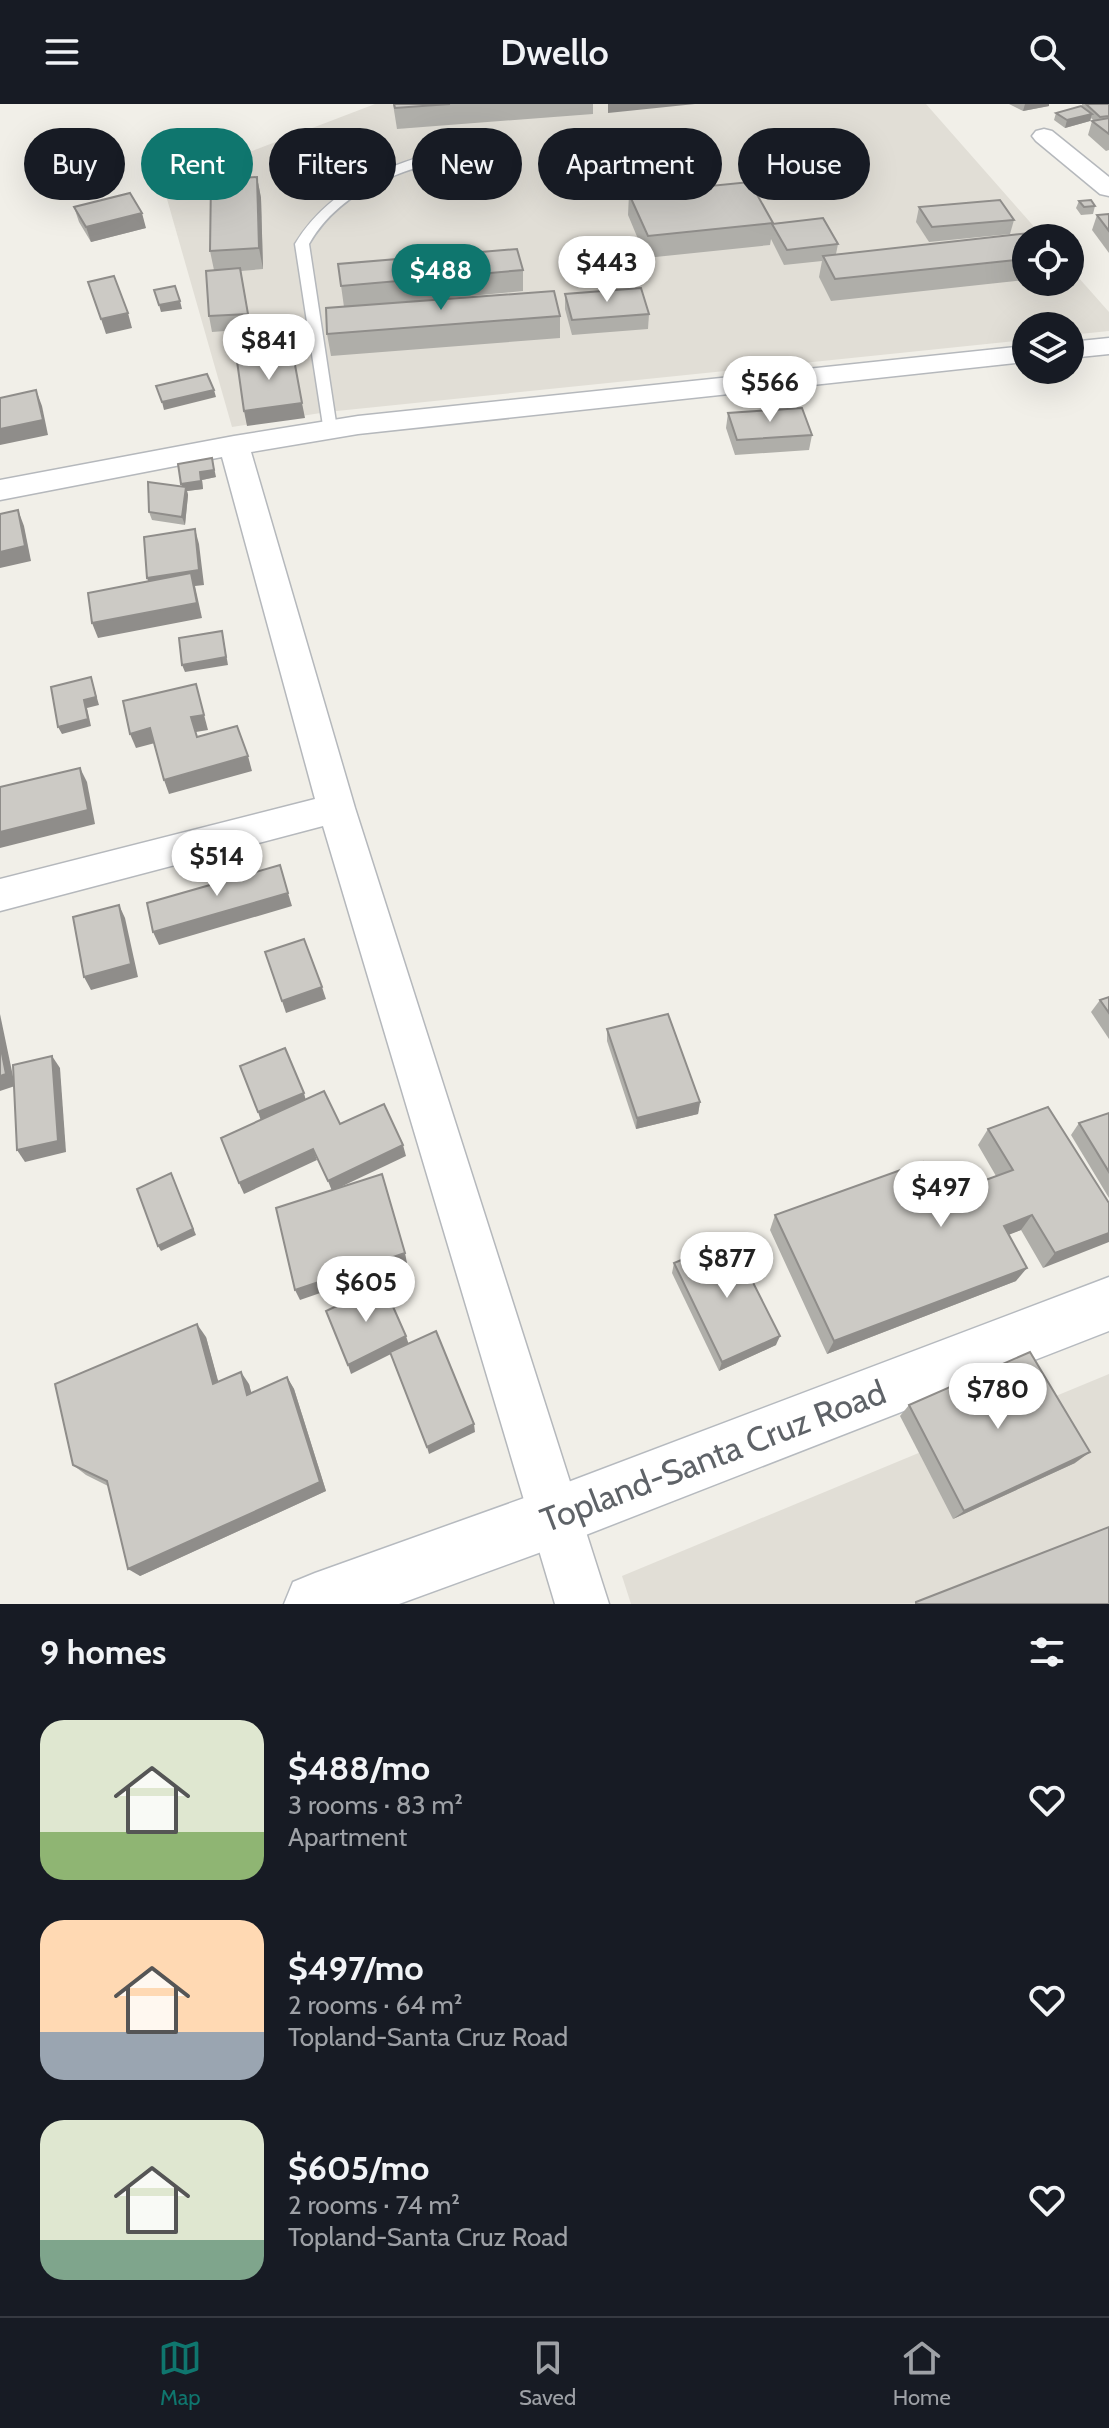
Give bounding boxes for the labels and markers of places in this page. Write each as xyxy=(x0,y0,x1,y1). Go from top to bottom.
pin: $443 xyxy=(560,236,654,304)
pin: $488 xyxy=(394,244,488,312)
pin: $841 xyxy=(222,314,316,382)
pin: $566 xyxy=(723,356,817,424)
pin: $514 xyxy=(170,830,264,898)
pin: $497 xyxy=(894,1161,988,1229)
pin: $877 xyxy=(680,1232,774,1300)
pin: $605 xyxy=(319,1256,413,1324)
pin: $780 xyxy=(951,1363,1045,1431)

